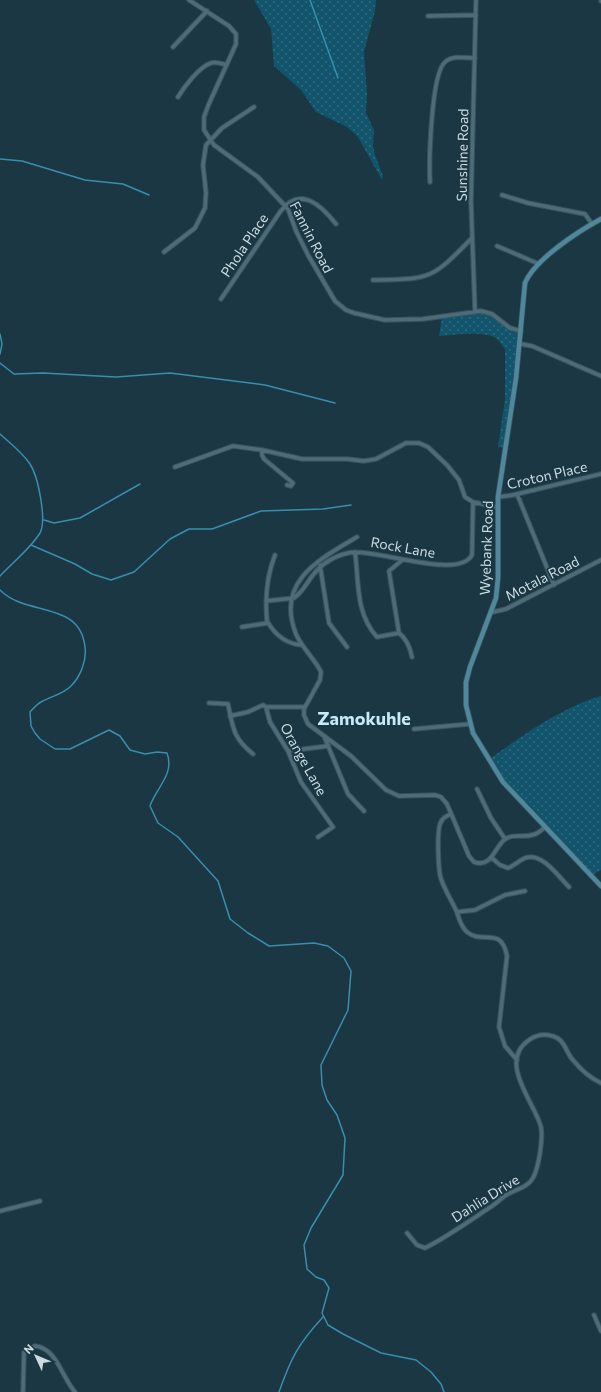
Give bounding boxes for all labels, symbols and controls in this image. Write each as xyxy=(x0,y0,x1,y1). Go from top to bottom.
street label: Sunshine Road xyxy=(453,108,471,202)
street label: Fannin Road xyxy=(287,198,337,276)
street label: Phola Place xyxy=(217,210,271,280)
street label: Croton Place xyxy=(505,458,589,492)
street label: Wyebank Road xyxy=(476,500,496,596)
street label: Rock Lane xyxy=(369,533,437,561)
street label: Motala Road xyxy=(502,552,582,604)
district label: Zamokuhle xyxy=(317,707,411,729)
street label: Orange Lane xyxy=(277,720,331,798)
street label: Dahlia Drive xyxy=(448,1170,522,1226)
north arrow xyxy=(16,1336,56,1376)
text: N xyxy=(21,1341,36,1356)

